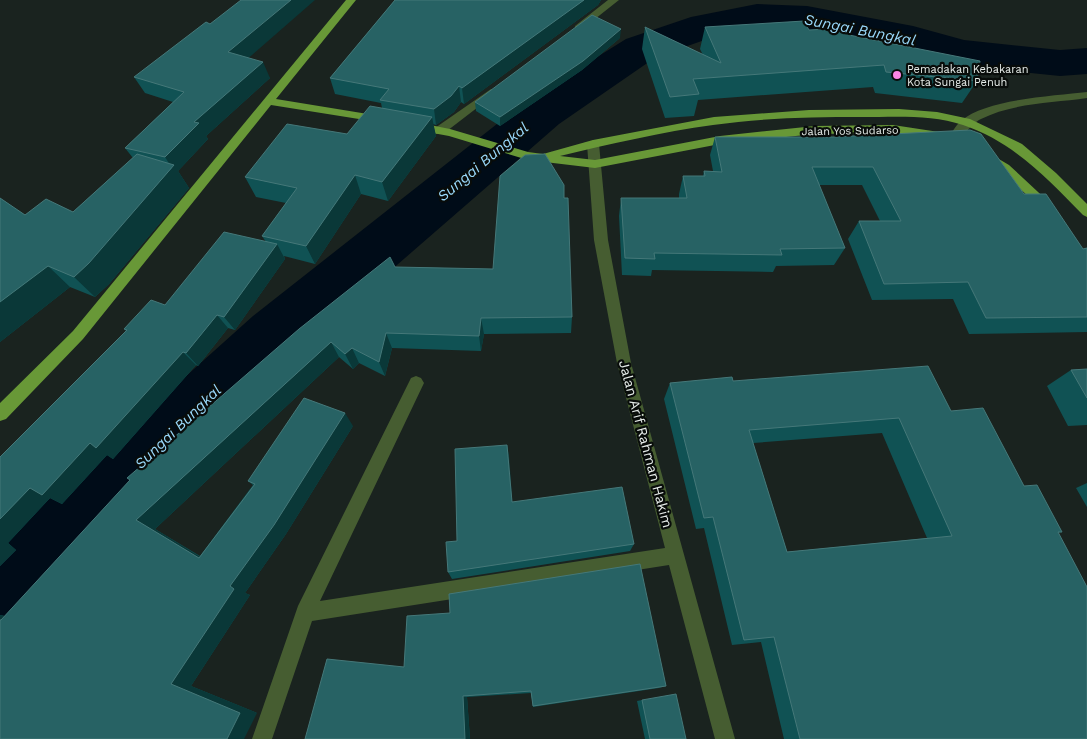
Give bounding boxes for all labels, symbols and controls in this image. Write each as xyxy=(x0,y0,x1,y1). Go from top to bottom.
water label: Sungai Bungkal xyxy=(803,10,918,50)
place label: Pemadakan Kebakaran Kota Sungai Penuh xyxy=(907,63,1029,89)
marker: Pemadakan Kebakaran Kota Sungai Penuh xyxy=(891,69,903,81)
water label: Sungai Bungkal xyxy=(434,118,533,205)
street label: Jalan Yos Sudarso xyxy=(801,124,899,138)
street label: Jalan Arif Rahman Hakim xyxy=(616,358,676,530)
water label: Sungai Bungkal xyxy=(131,381,225,473)

